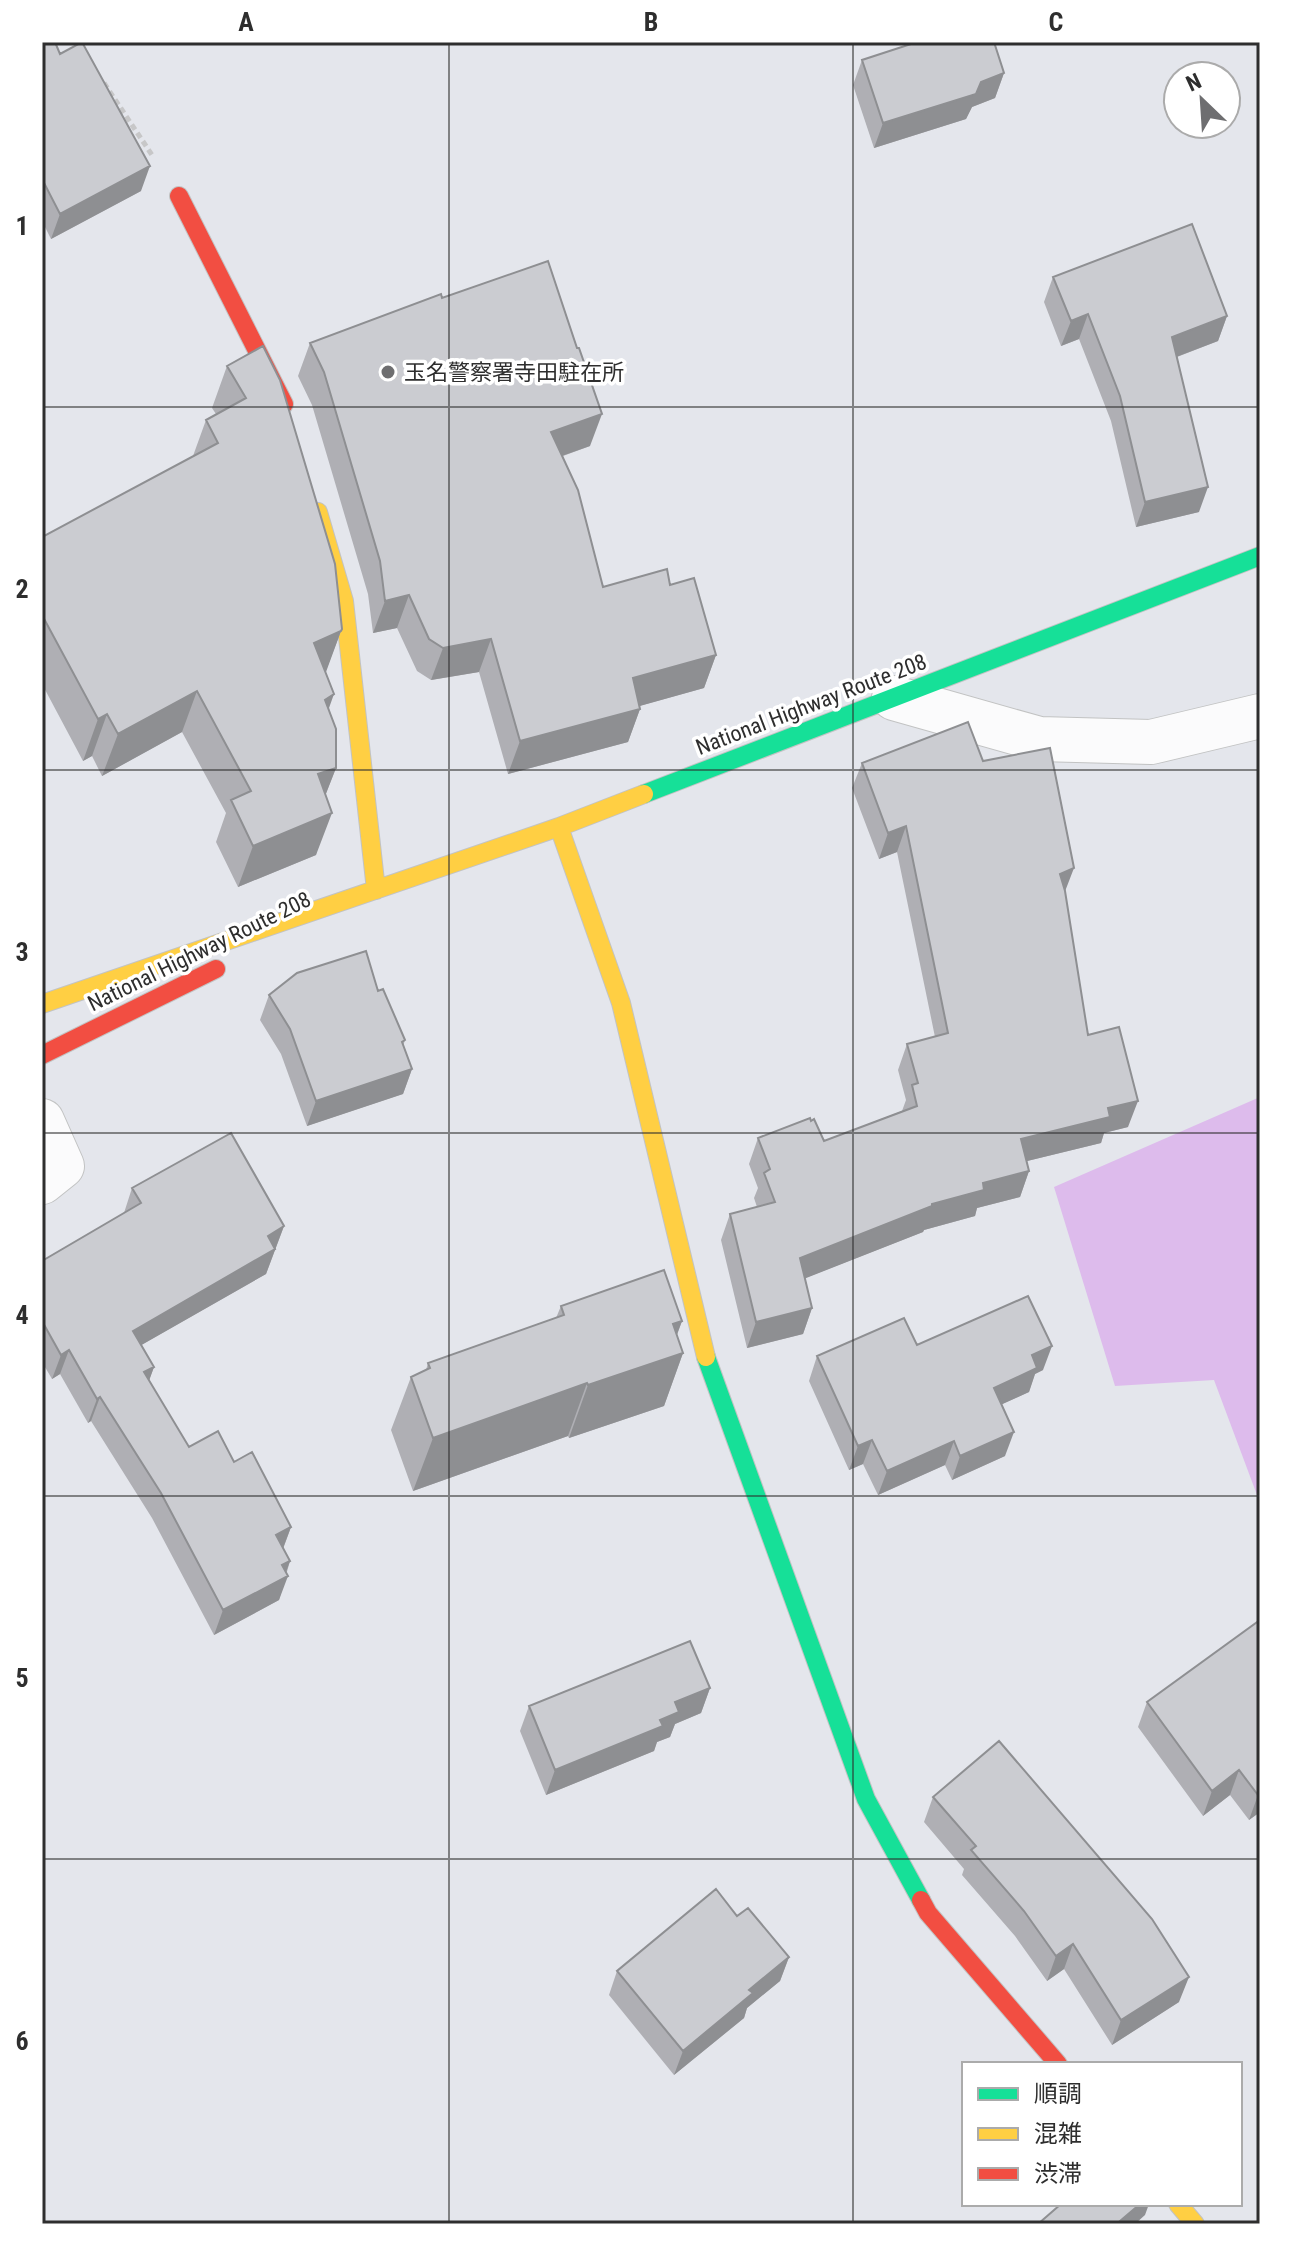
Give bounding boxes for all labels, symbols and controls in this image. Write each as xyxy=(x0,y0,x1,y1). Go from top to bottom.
text: A xyxy=(238,7,254,37)
text: B xyxy=(644,7,658,37)
text: C xyxy=(1049,7,1064,37)
north arrow xyxy=(1162,60,1242,140)
text: N xyxy=(1182,68,1205,97)
text: 1 xyxy=(15,211,29,241)
place label: 玉名警察署寺田駐在所 xyxy=(404,360,624,385)
marker: 玉名警察署寺田駐在所 xyxy=(379,363,397,381)
text: 2 xyxy=(15,574,29,604)
street label: National Highway Route 208 xyxy=(692,649,930,760)
street label: National Highway Route 208 xyxy=(84,887,315,1016)
text: 3 xyxy=(15,937,29,967)
text: 4 xyxy=(15,1300,29,1330)
text: 5 xyxy=(15,1663,29,1693)
text: 6 xyxy=(15,2026,29,2056)
legend xyxy=(962,2062,1242,2206)
text: 順調 xyxy=(1034,2080,1082,2108)
text: 混雑 xyxy=(1034,2120,1082,2148)
text: 渋滞 xyxy=(1034,2160,1082,2188)

